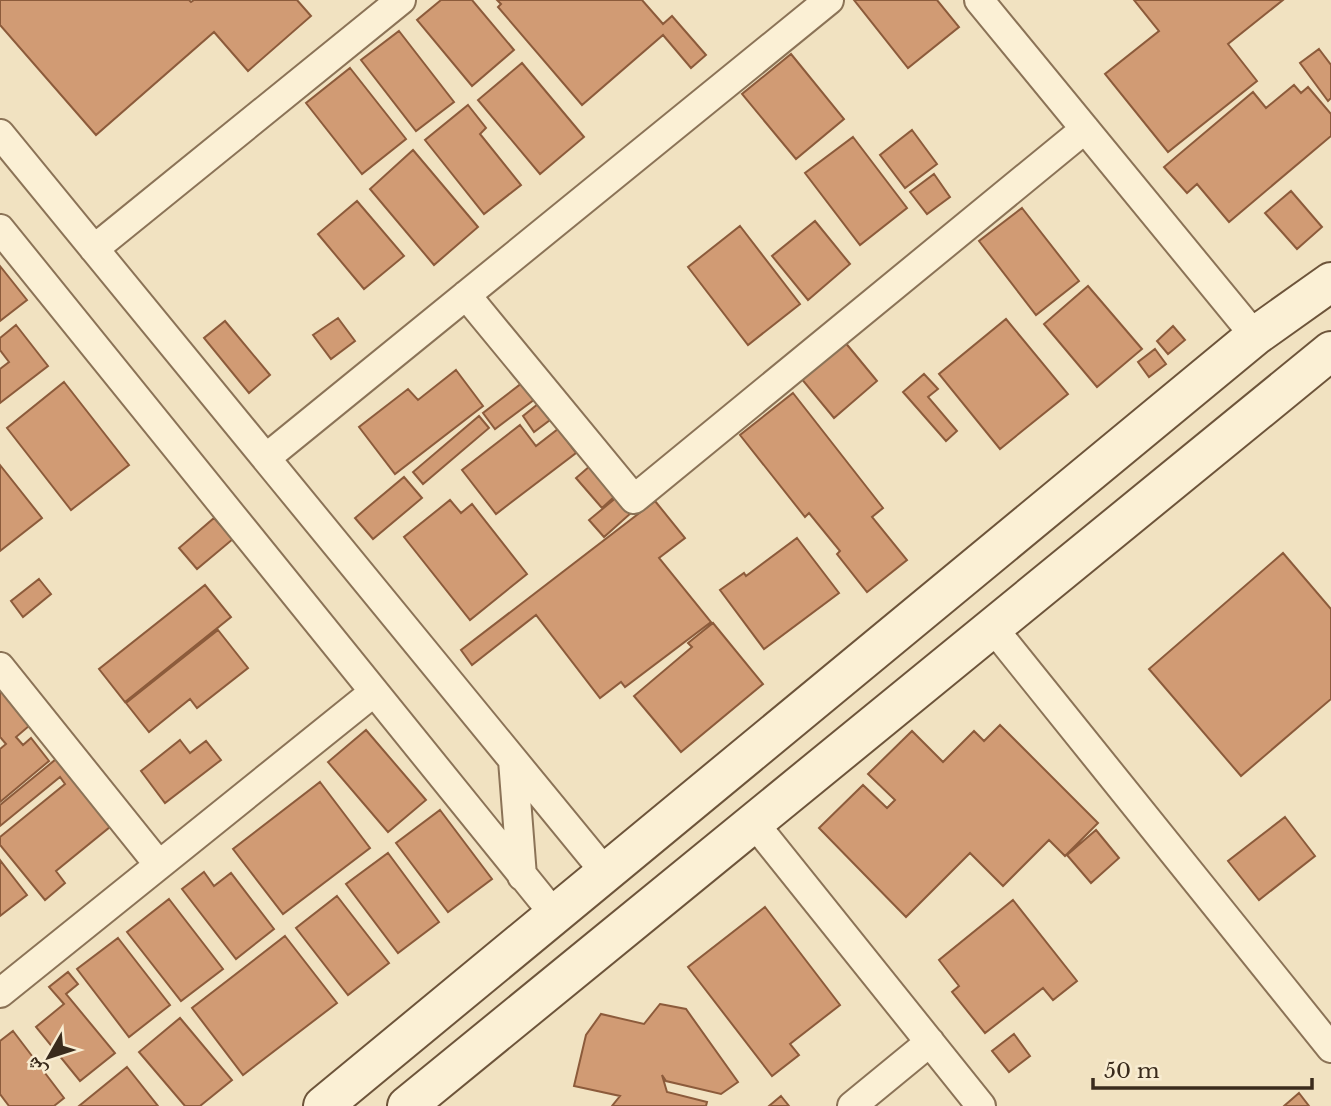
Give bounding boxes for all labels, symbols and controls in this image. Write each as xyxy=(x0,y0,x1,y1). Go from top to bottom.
north arrow xyxy=(14,1022,84,1092)
scale bar xyxy=(1093,1046,1312,1090)
text: ش xyxy=(21,1052,51,1082)
text: 50 m xyxy=(1104,1058,1160,1084)

